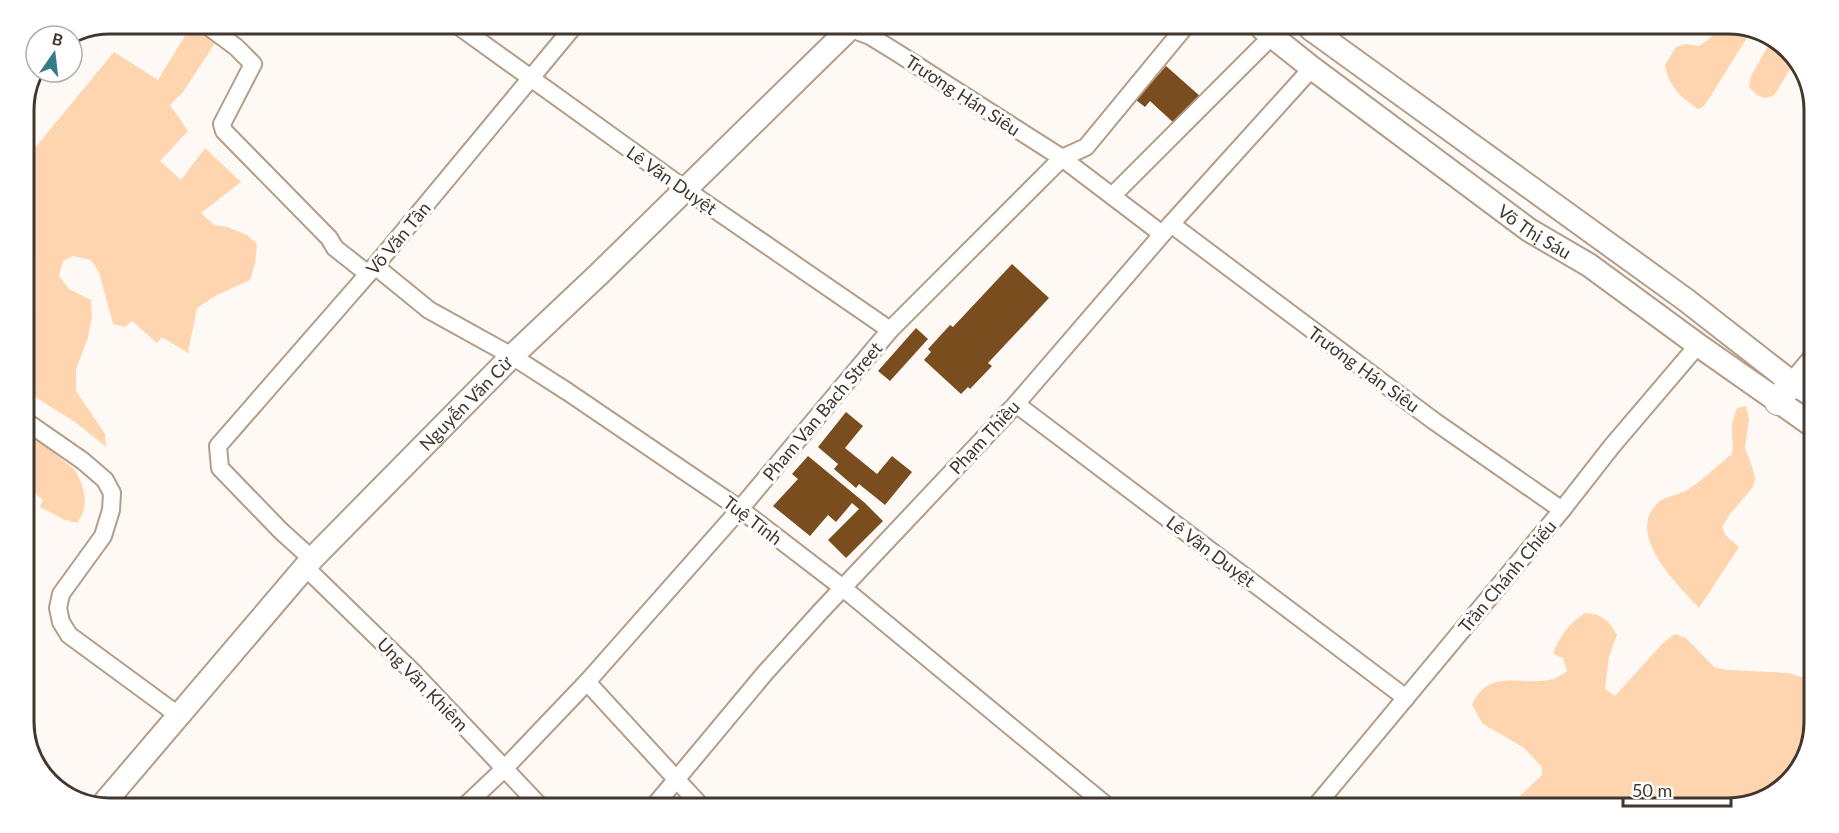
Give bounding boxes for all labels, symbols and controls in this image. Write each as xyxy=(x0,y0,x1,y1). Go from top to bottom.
north arrow xyxy=(24,24,84,84)
text: B xyxy=(50,28,65,49)
street label: Trương Hán Siêu xyxy=(902,50,1024,140)
street label: Lê Văn Duyệt xyxy=(623,141,722,219)
street label: Võ Văn Tần xyxy=(361,197,435,279)
street label: Võ Thị Sáu xyxy=(1494,200,1575,263)
street label: Trương Hán Siêu xyxy=(1304,321,1424,417)
street label: Pham Van Bach Street xyxy=(758,337,887,485)
street label: Nguyễn Văn Cừ xyxy=(414,351,517,455)
street label: Phạm Thiều xyxy=(944,395,1024,479)
street label: Tuệ Tĩnh xyxy=(719,491,787,549)
street label: Lê Văn Duyệt xyxy=(1162,511,1260,592)
street label: Trần Chánh Chiếu xyxy=(1453,515,1561,637)
street label: Ung Văn Khiêm xyxy=(373,633,473,735)
scale bar xyxy=(1623,770,1731,808)
text: 50 m xyxy=(1632,779,1672,801)

